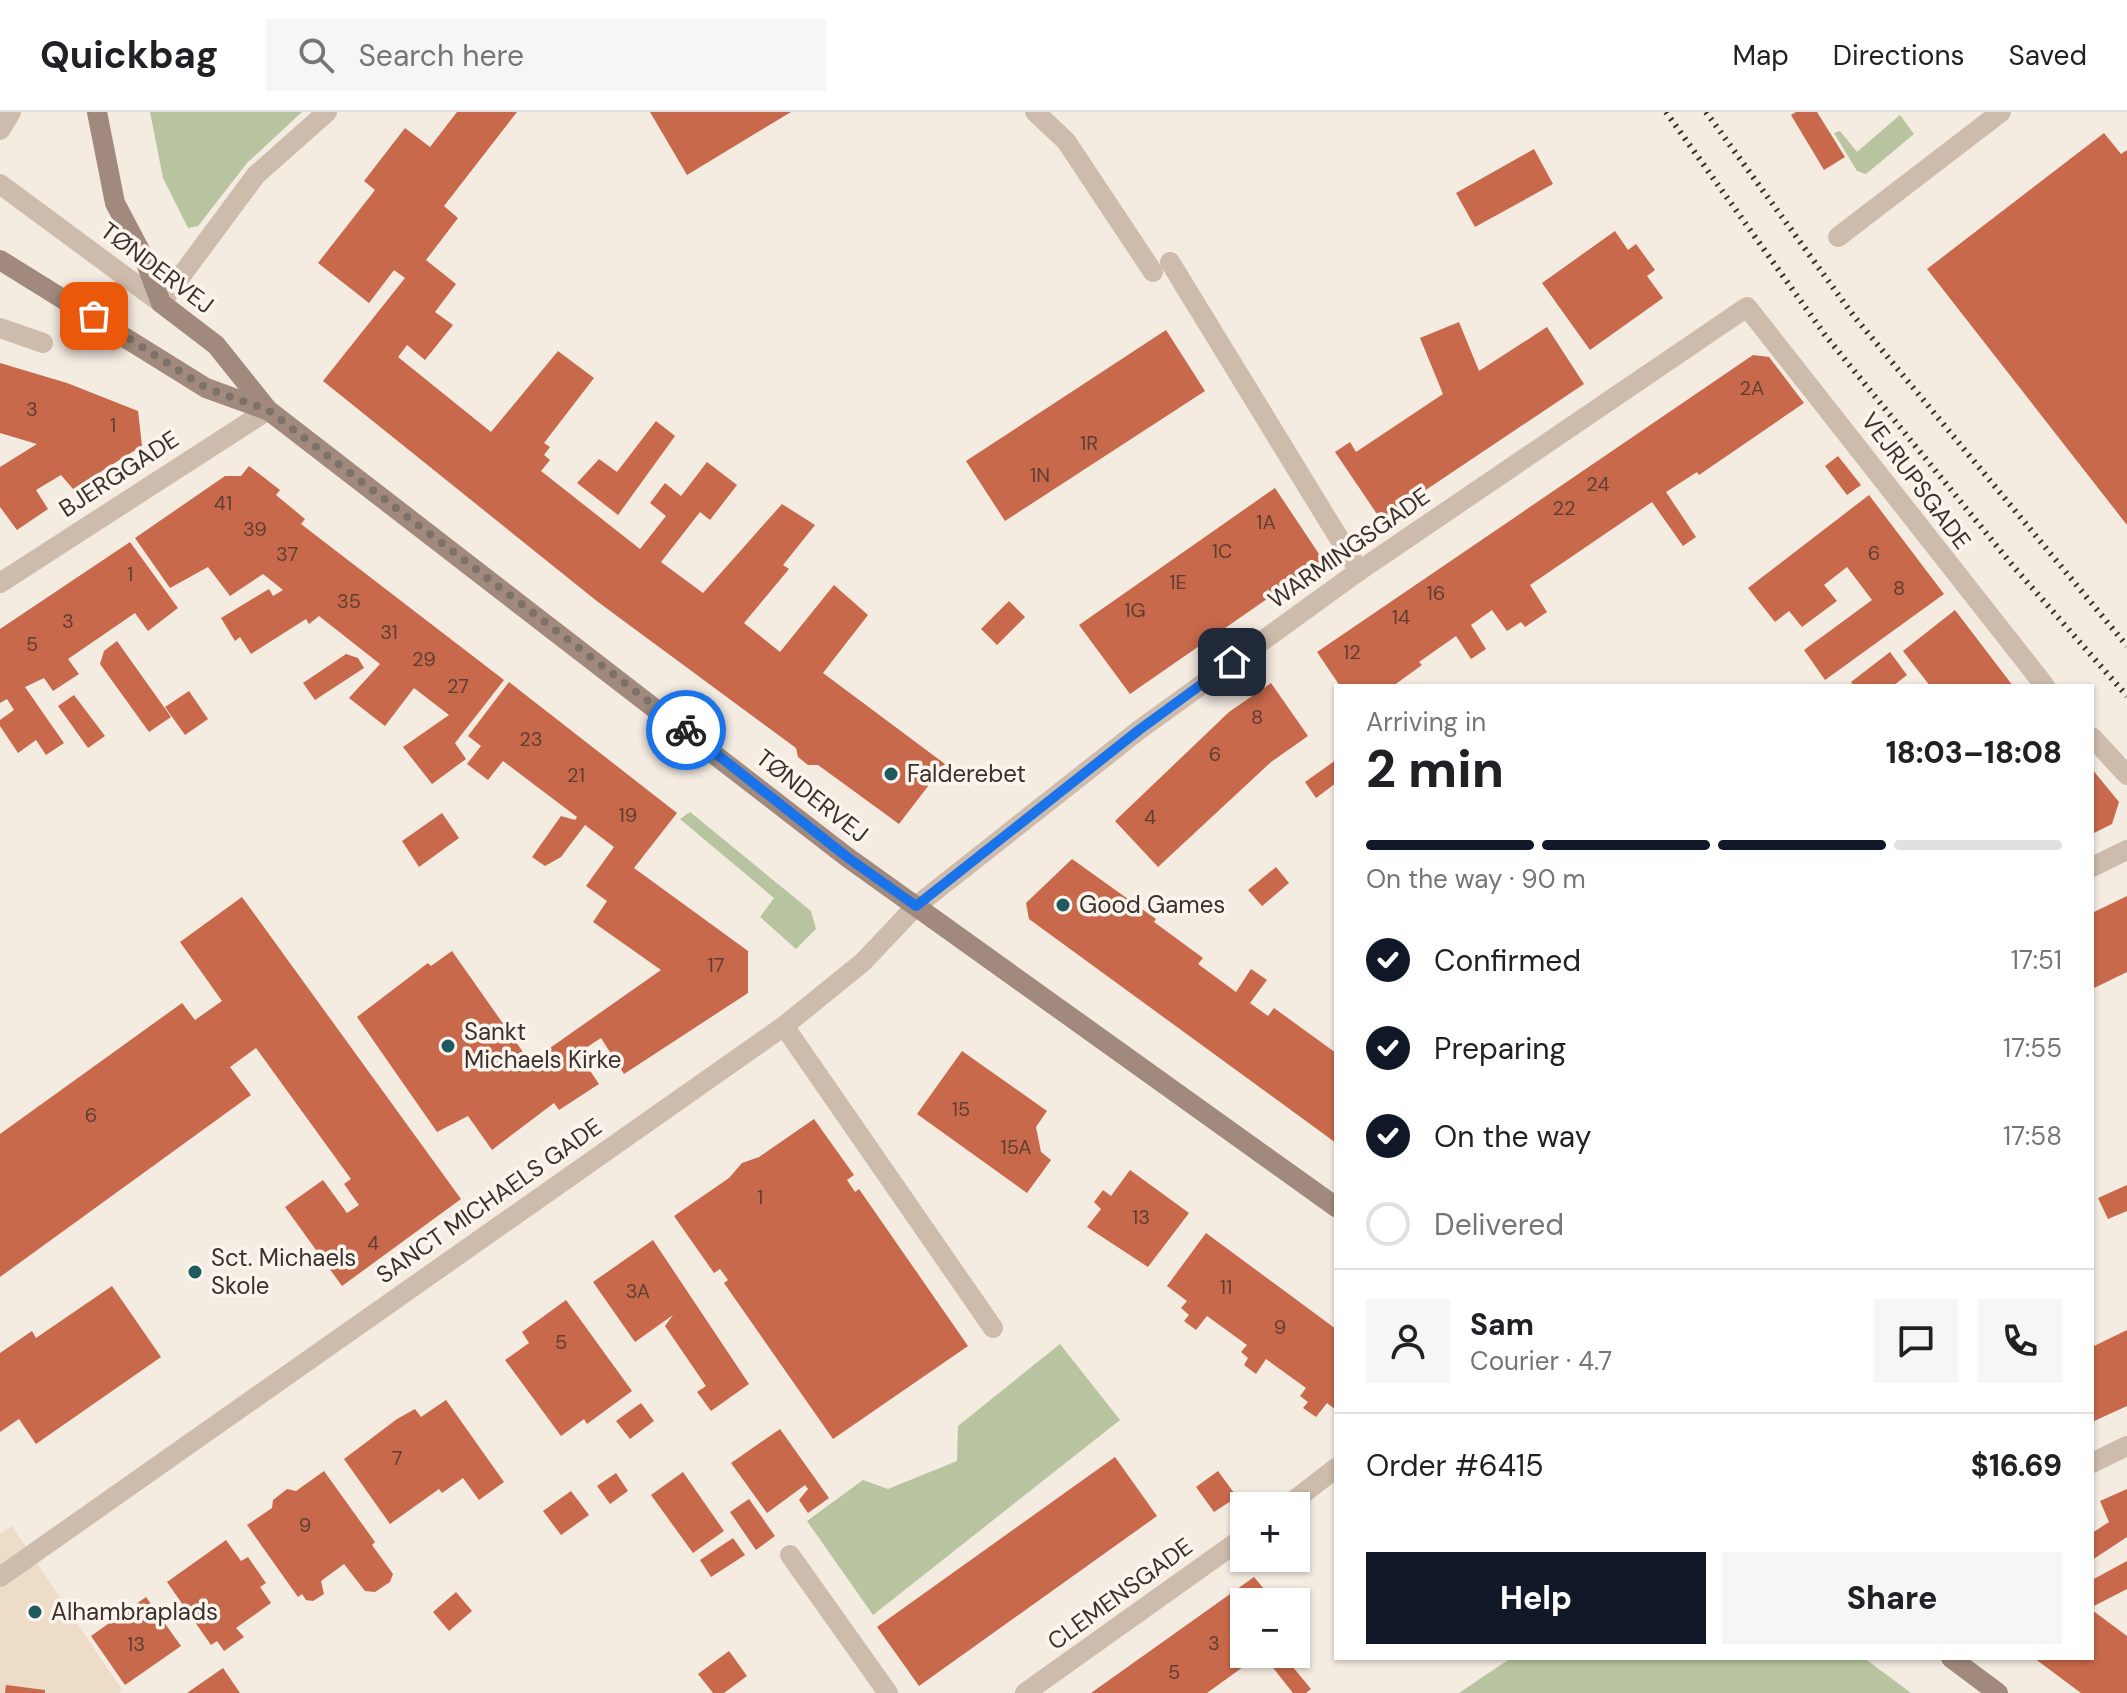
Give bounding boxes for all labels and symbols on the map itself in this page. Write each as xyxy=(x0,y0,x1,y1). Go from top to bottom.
street label: TØNDERVEJ xyxy=(94,215,220,320)
pin xyxy=(60,282,128,350)
house number: 2A xyxy=(1740,375,1764,401)
house number: 3 xyxy=(26,396,38,422)
street label: VEJRUPSGADE xyxy=(1855,406,1978,555)
house number: 1 xyxy=(110,412,116,438)
street label: BJERGGADE xyxy=(53,423,185,524)
house number: 1R xyxy=(1080,430,1098,456)
house number: 1N xyxy=(1030,462,1050,488)
house number: 24 xyxy=(1586,471,1610,497)
street label: WARMINGSGADE xyxy=(1262,480,1436,615)
house number: 41 xyxy=(214,490,232,516)
house number: 22 xyxy=(1552,495,1576,521)
house number: 1A xyxy=(1256,509,1276,535)
house number: 39 xyxy=(243,516,267,542)
house number: 1C xyxy=(1212,538,1232,564)
house number: 6 xyxy=(1868,540,1880,566)
house number: 37 xyxy=(276,541,298,567)
house number: 1 xyxy=(127,561,133,587)
house number: 1E xyxy=(1169,569,1187,595)
house number: 8 xyxy=(1893,575,1905,601)
house number: 16 xyxy=(1427,580,1445,606)
house number: 35 xyxy=(337,588,361,614)
house number: 1G xyxy=(1124,597,1146,623)
house number: 14 xyxy=(1392,604,1410,630)
house number: 3 xyxy=(62,608,74,634)
house number: 31 xyxy=(380,619,398,645)
pin xyxy=(1198,628,1266,696)
house number: 5 xyxy=(26,631,38,657)
house number: 12 xyxy=(1343,639,1361,665)
house number: 29 xyxy=(412,646,436,672)
house number: 27 xyxy=(447,673,469,699)
courier xyxy=(646,690,726,770)
house number: 8 xyxy=(1251,704,1263,730)
house number: 23 xyxy=(519,726,543,752)
house number: 6 xyxy=(1209,741,1221,767)
street label: TØNDERVEJ xyxy=(750,742,875,849)
place label: Falderebet xyxy=(907,758,1026,789)
house number: 21 xyxy=(567,762,585,788)
marker: Falderebet xyxy=(882,765,900,783)
house number: 19 xyxy=(619,802,637,828)
house number: 4 xyxy=(1144,804,1156,830)
place label: Good Games xyxy=(1079,889,1225,920)
marker: Good Games xyxy=(1054,896,1072,914)
house number: 17 xyxy=(708,952,724,978)
place label: Sankt Michaels Kirke xyxy=(464,1016,621,1075)
marker: Sankt Michaels Kirke xyxy=(439,1037,457,1055)
house number: 15 xyxy=(952,1096,970,1122)
house number: 6 xyxy=(85,1102,97,1128)
street label: SANCT MICHAELS GADE xyxy=(370,1111,608,1290)
house number: 15A xyxy=(1001,1134,1031,1160)
house number: 1 xyxy=(757,1184,763,1210)
house number: 13 xyxy=(1132,1204,1150,1230)
house number: 4 xyxy=(367,1230,379,1256)
place label: Sct. Michaels Skole xyxy=(211,1242,356,1301)
marker: Sct. Michaels Skole xyxy=(186,1263,204,1281)
house number: 11 xyxy=(1220,1274,1232,1300)
house number: 3A xyxy=(626,1278,650,1304)
house number: 9 xyxy=(1274,1314,1286,1340)
house number: 5 xyxy=(555,1329,567,1355)
house number: 7 xyxy=(392,1445,402,1471)
house number: 9 xyxy=(299,1512,311,1538)
street label: CLEMENSGADE xyxy=(1041,1531,1198,1657)
place label: Alhambraplads xyxy=(51,1596,218,1627)
marker: Alhambraplads xyxy=(26,1603,44,1621)
house number: 3 xyxy=(1208,1630,1220,1656)
house number: 13 xyxy=(127,1631,145,1657)
house number: 5 xyxy=(1168,1659,1180,1685)

